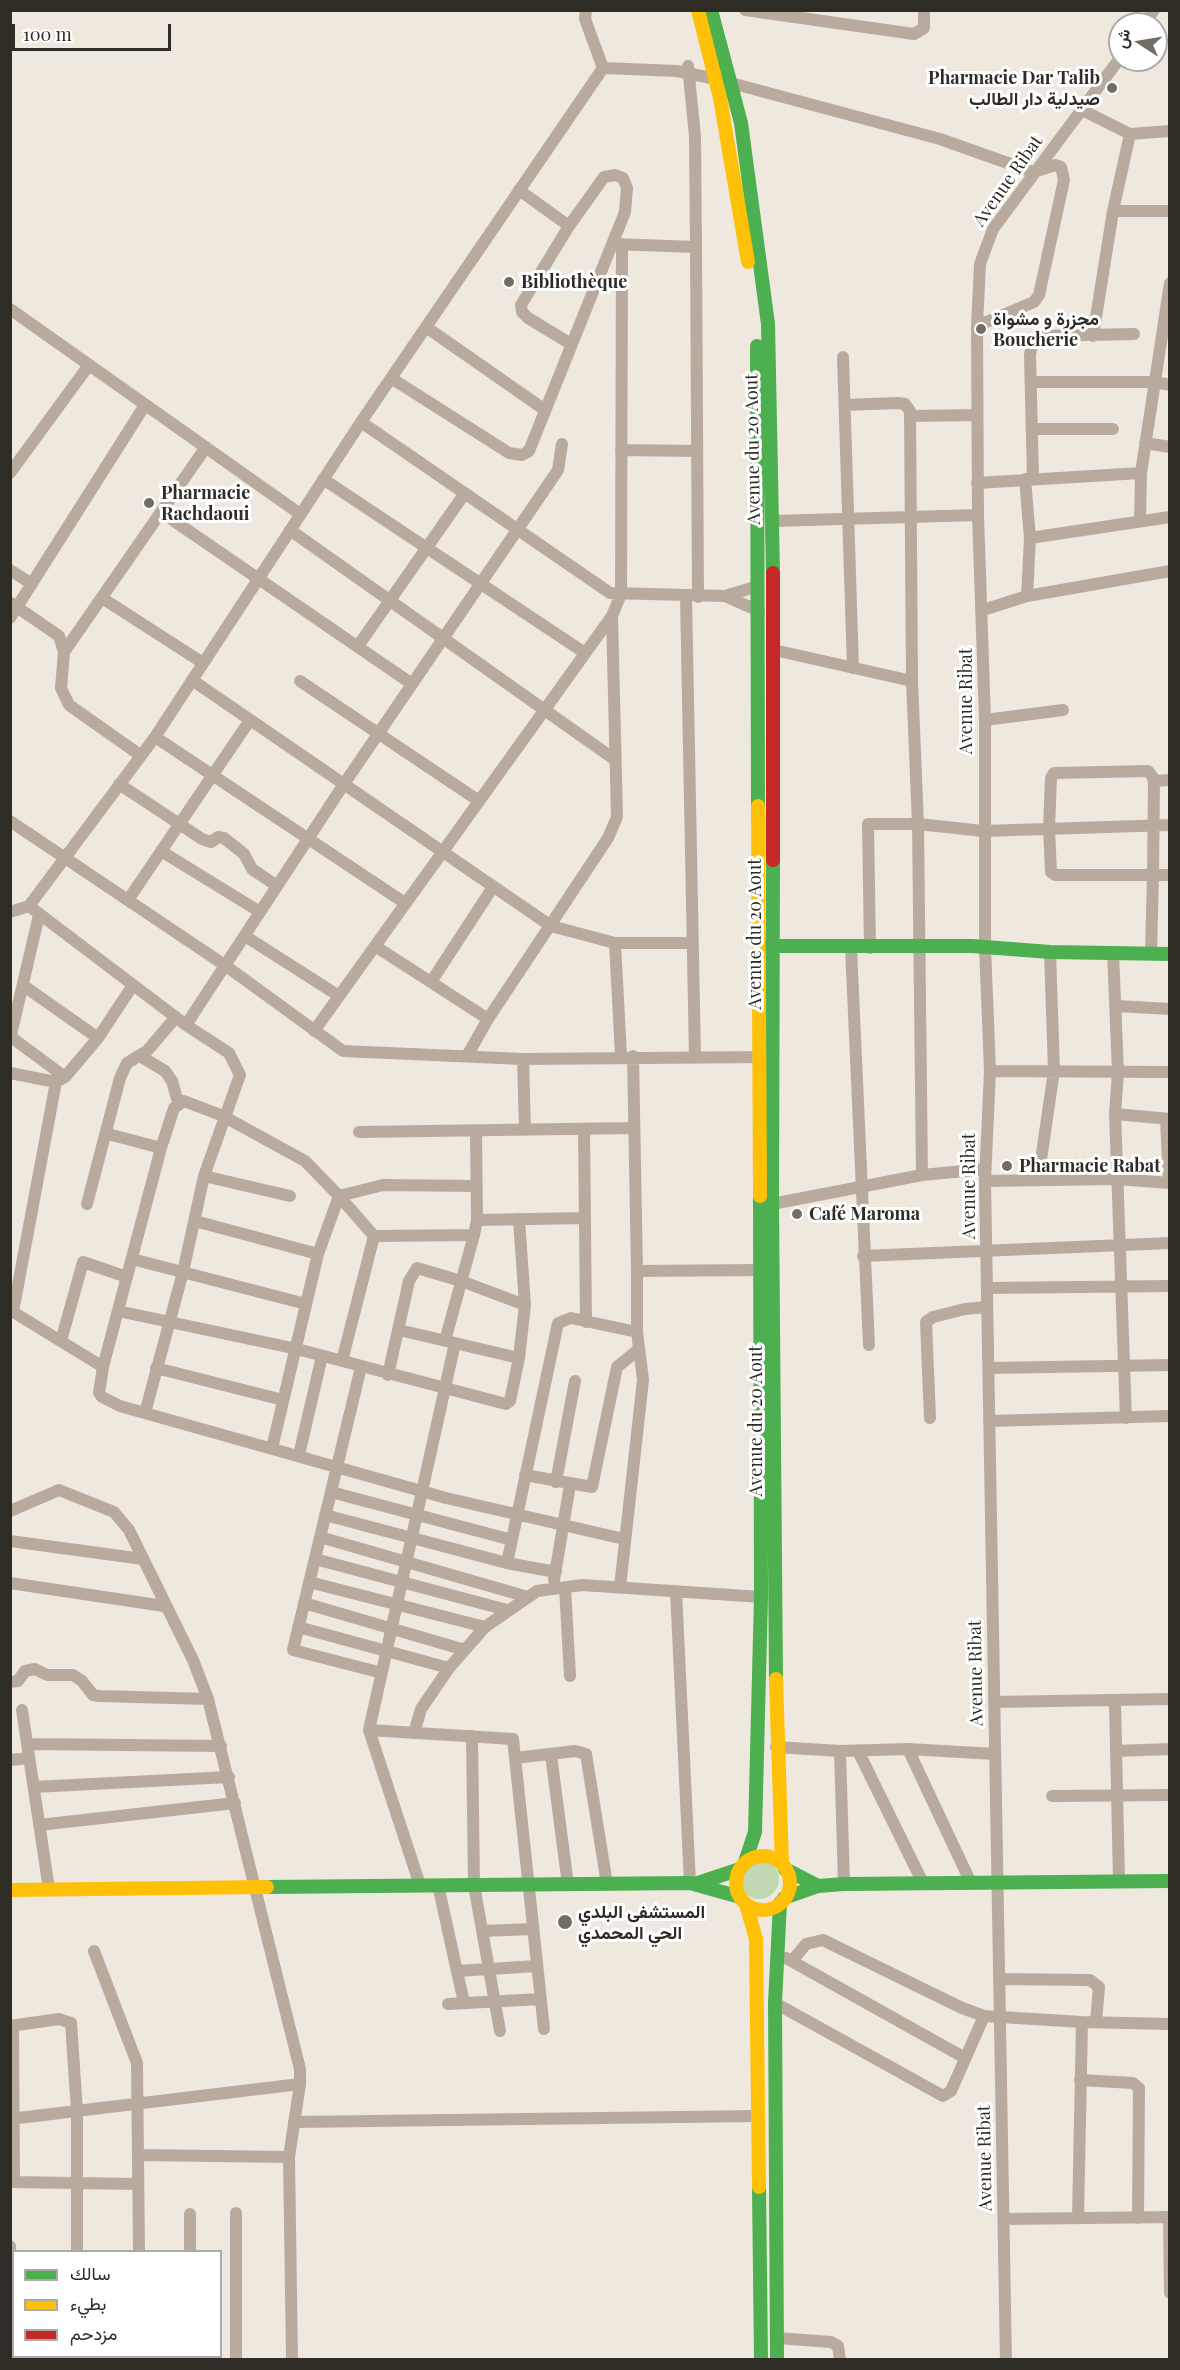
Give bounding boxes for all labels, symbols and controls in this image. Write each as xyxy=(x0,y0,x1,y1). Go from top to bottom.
scale bar xyxy=(15,12,174,50)
north arrow xyxy=(1108,12,1168,72)
text: 100 m xyxy=(23,22,72,46)
text: ش xyxy=(1110,27,1134,50)
place label: Pharmacie Dar Talib صيدلية دار الطالب xyxy=(928,67,1100,110)
marker: Pharmacie Dar Talib صيدلية دار الطالب xyxy=(1105,81,1119,95)
street label: Avenue Ribat xyxy=(969,131,1047,231)
place label: Bibliothèque xyxy=(521,271,627,293)
marker: Bibliothèque xyxy=(502,275,516,289)
place label: مجزرة و مشواة Boucherie xyxy=(993,308,1099,350)
marker: مجزرة و مشواة Boucherie xyxy=(974,322,988,336)
street label: Avenue du 20 Aout xyxy=(741,373,765,525)
place label: Pharmacie Rachdaoui xyxy=(161,482,250,524)
marker: Pharmacie Rachdaoui xyxy=(142,496,156,510)
street label: Avenue Ribat xyxy=(955,648,977,754)
street label: Avenue du 20 Aout xyxy=(744,858,766,1010)
street label: Avenue Ribat xyxy=(958,1133,980,1239)
place label: Pharmacie Rabat xyxy=(1019,1155,1160,1177)
marker: Pharmacie Rabat xyxy=(1000,1159,1014,1173)
place label: Café Maroma xyxy=(809,1203,920,1225)
marker: Café Maroma xyxy=(790,1207,804,1221)
street label: Avenue du 20 Aout xyxy=(745,1345,767,1497)
street label: Avenue Ribat xyxy=(964,1620,988,1726)
place label: المستشفى البلدي الحي المحمدي xyxy=(578,1901,705,1944)
marker: المستشفى البلدي الحي المحمدي xyxy=(556,1913,574,1931)
street label: Avenue Ribat xyxy=(973,2105,997,2211)
legend xyxy=(12,2250,222,2358)
text: سالك xyxy=(70,2261,110,2285)
text: بطيء xyxy=(70,2291,106,2315)
text: مزدحم xyxy=(70,2321,117,2345)

